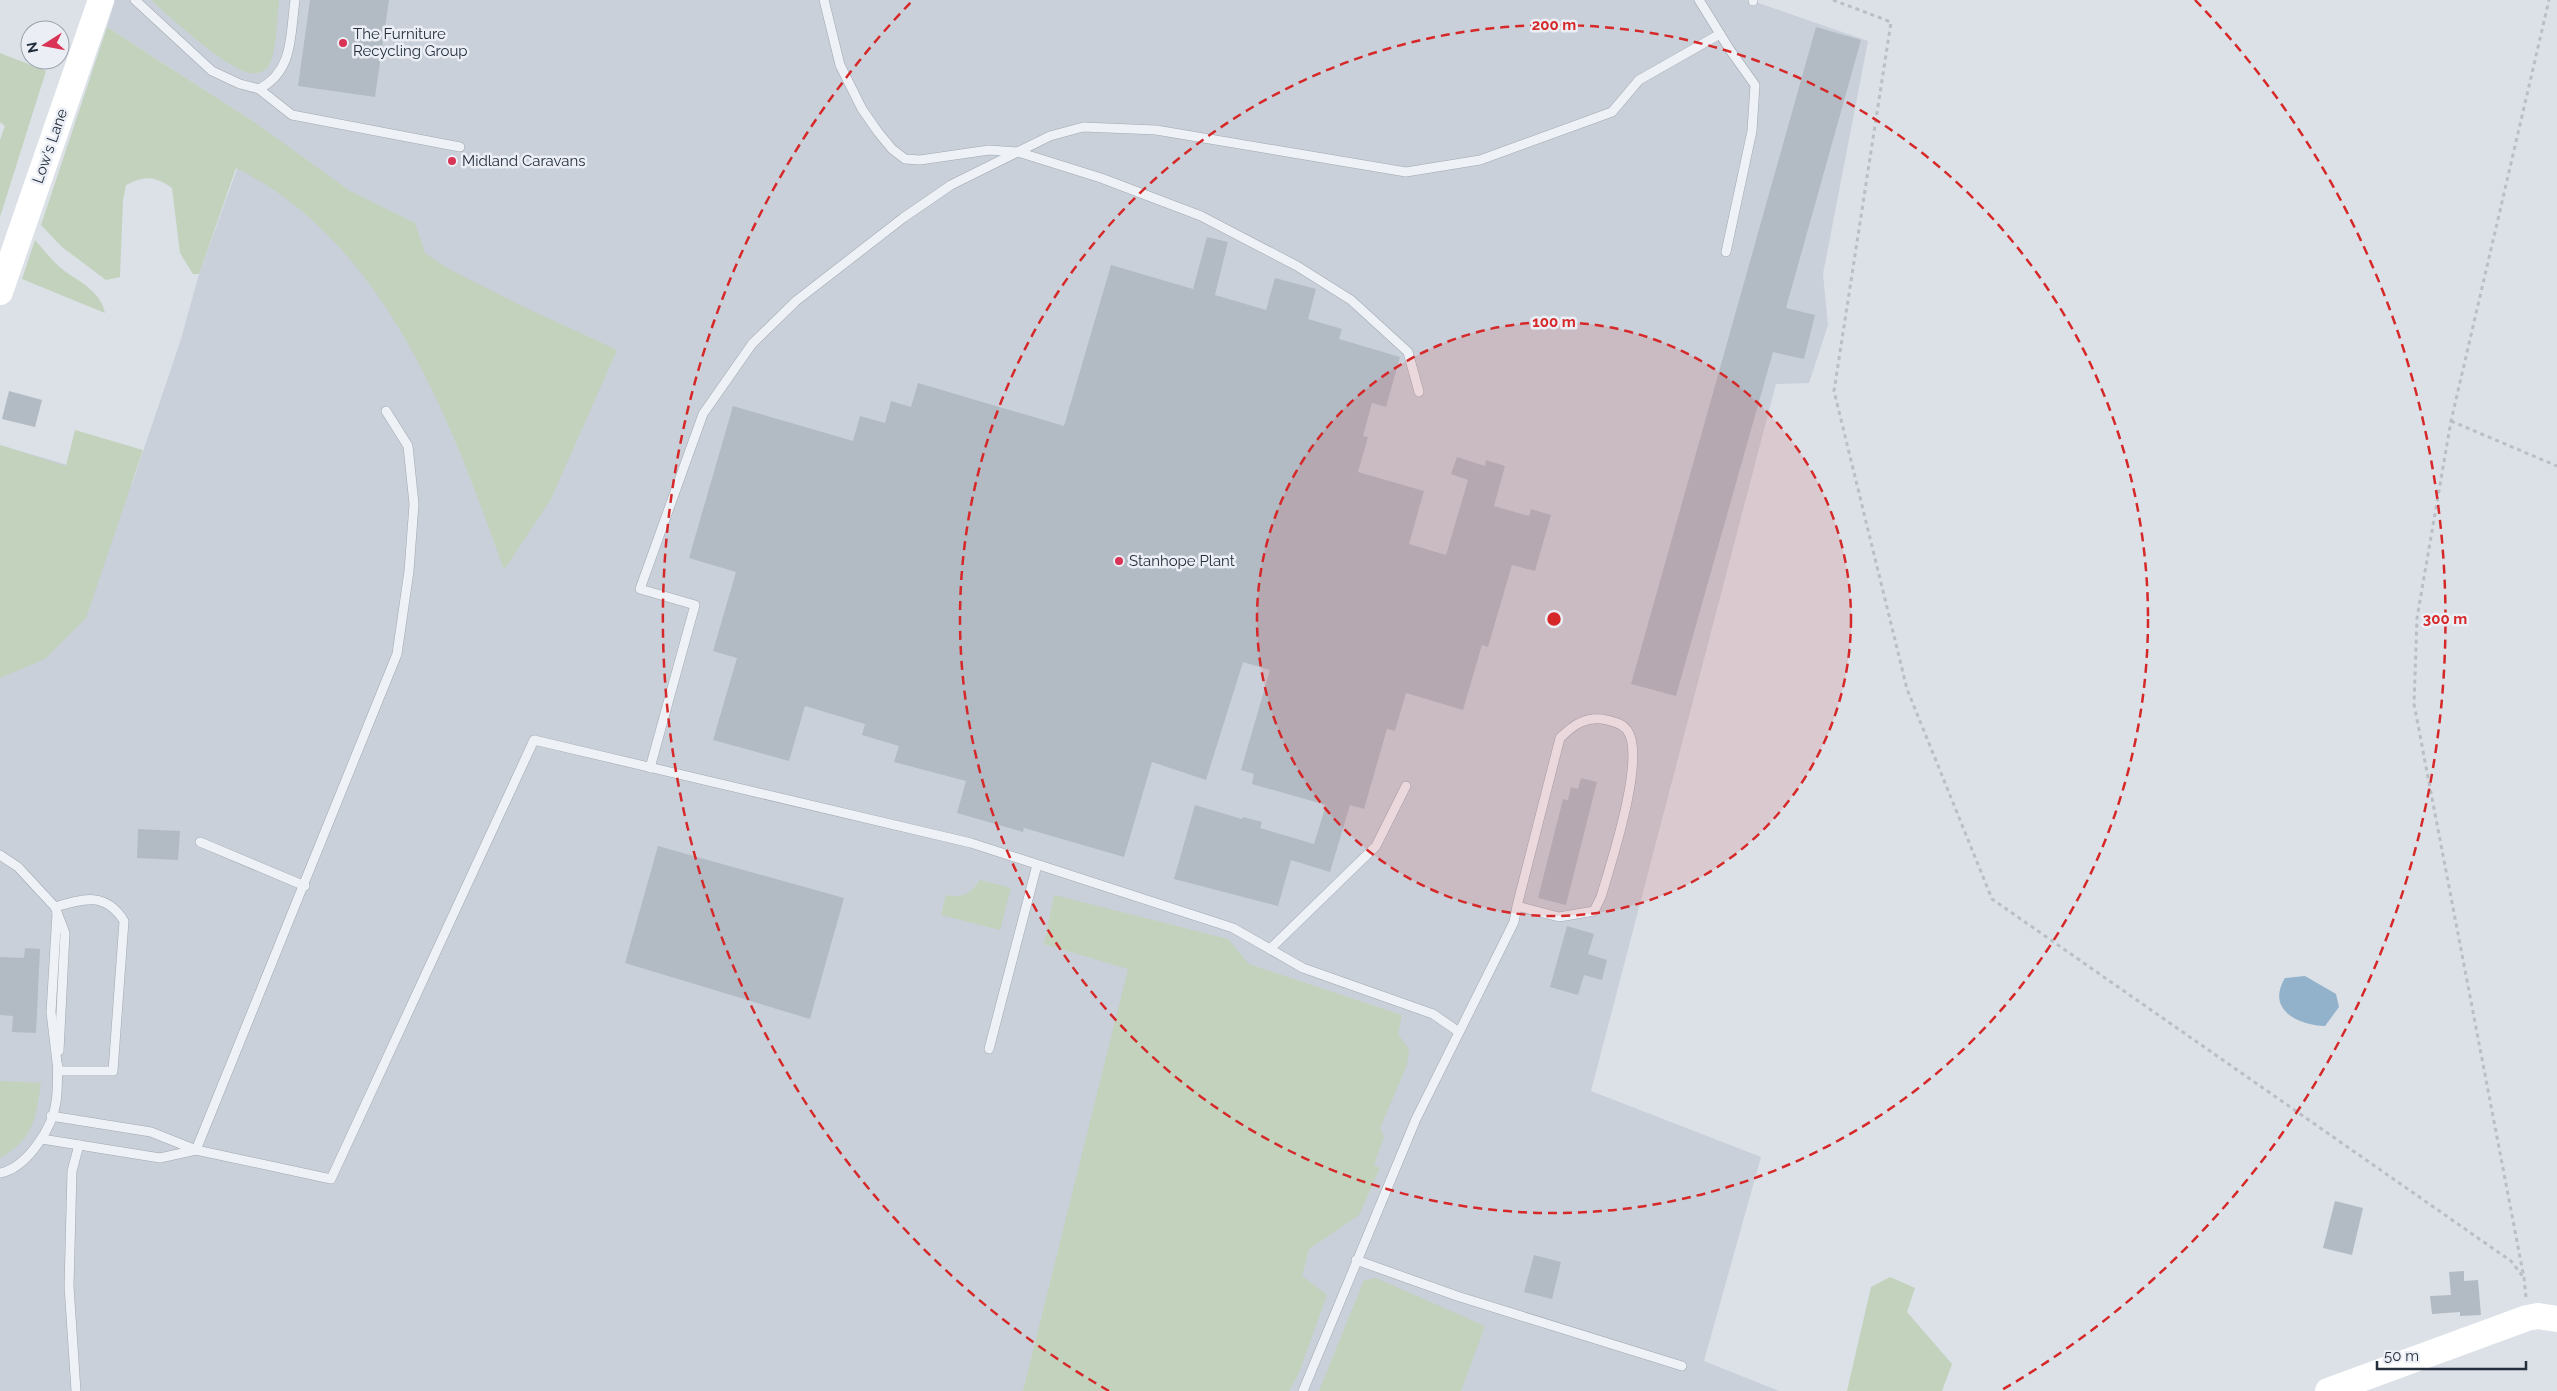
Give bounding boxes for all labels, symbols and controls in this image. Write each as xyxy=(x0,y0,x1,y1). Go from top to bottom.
text: 200 m xyxy=(1532,16,1576,34)
north arrow xyxy=(20,20,70,70)
place label: The Furniture Recycling Group xyxy=(353,25,468,60)
marker: The Furniture Recycling Group xyxy=(337,37,349,49)
text: N xyxy=(23,41,41,54)
street label: Low's Lane xyxy=(29,106,71,186)
place label: Midland Caravans xyxy=(462,152,586,170)
marker: Midland Caravans xyxy=(446,155,458,167)
text: 100 m xyxy=(1532,313,1576,331)
place label: Stanhope Plant xyxy=(1129,552,1235,570)
marker: Stanhope Plant xyxy=(1113,555,1125,567)
centre of rings xyxy=(1545,610,1563,628)
text: 300 m xyxy=(2423,610,2467,628)
scale bar xyxy=(2377,1338,2526,1370)
text: 50 m xyxy=(2384,1347,2419,1365)

